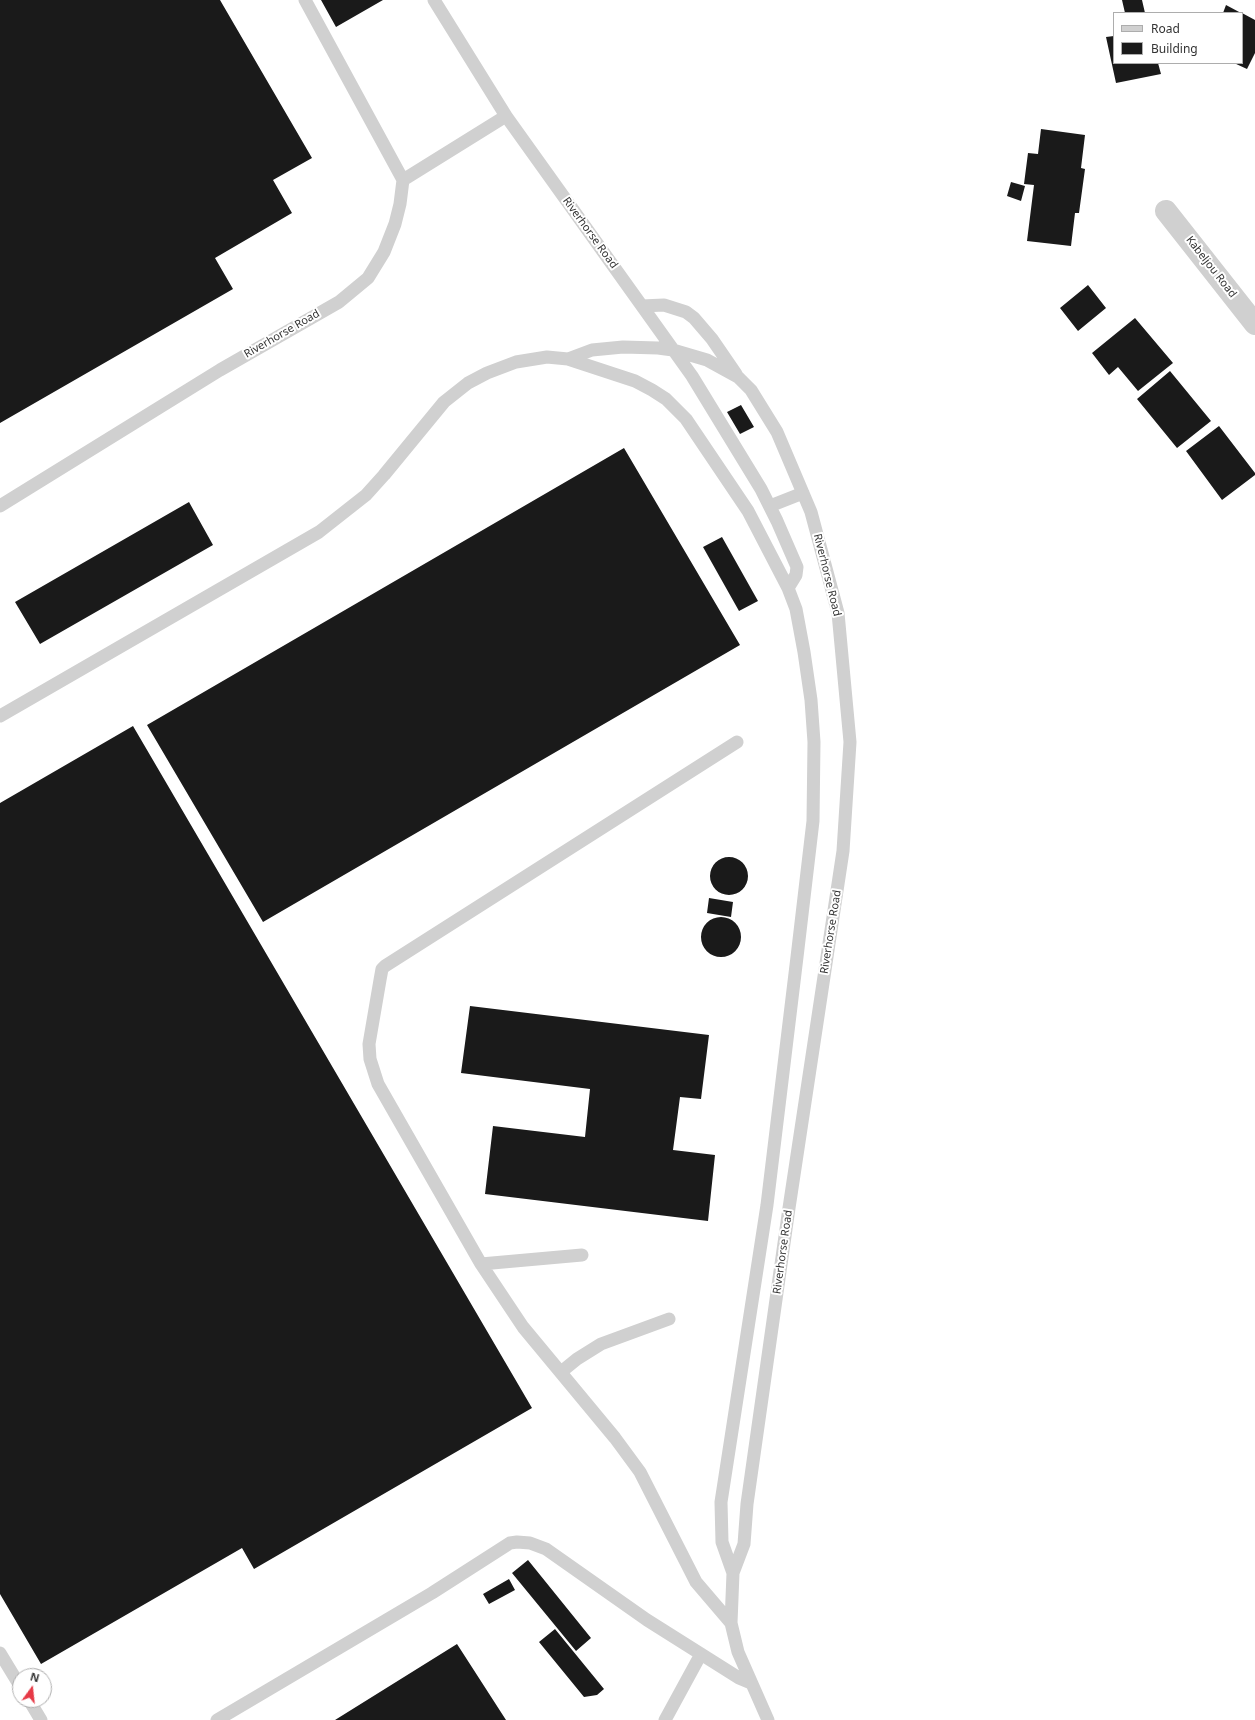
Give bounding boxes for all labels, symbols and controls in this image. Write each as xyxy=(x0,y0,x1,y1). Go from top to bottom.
legend xyxy=(1113,12,1243,64)
text: Road xyxy=(1151,20,1180,37)
text: Building xyxy=(1151,40,1198,57)
street label: Riverhorse Road xyxy=(560,195,620,271)
street label: Kabeljou Road xyxy=(1183,234,1239,300)
street label: Riverhorse Road xyxy=(242,307,322,361)
street label: Riverhorse Road xyxy=(810,532,844,618)
street label: Riverhorse Road xyxy=(818,889,844,975)
street label: Riverhorse Road xyxy=(771,1209,795,1295)
north arrow xyxy=(12,1668,52,1708)
text: N xyxy=(29,1668,41,1685)

